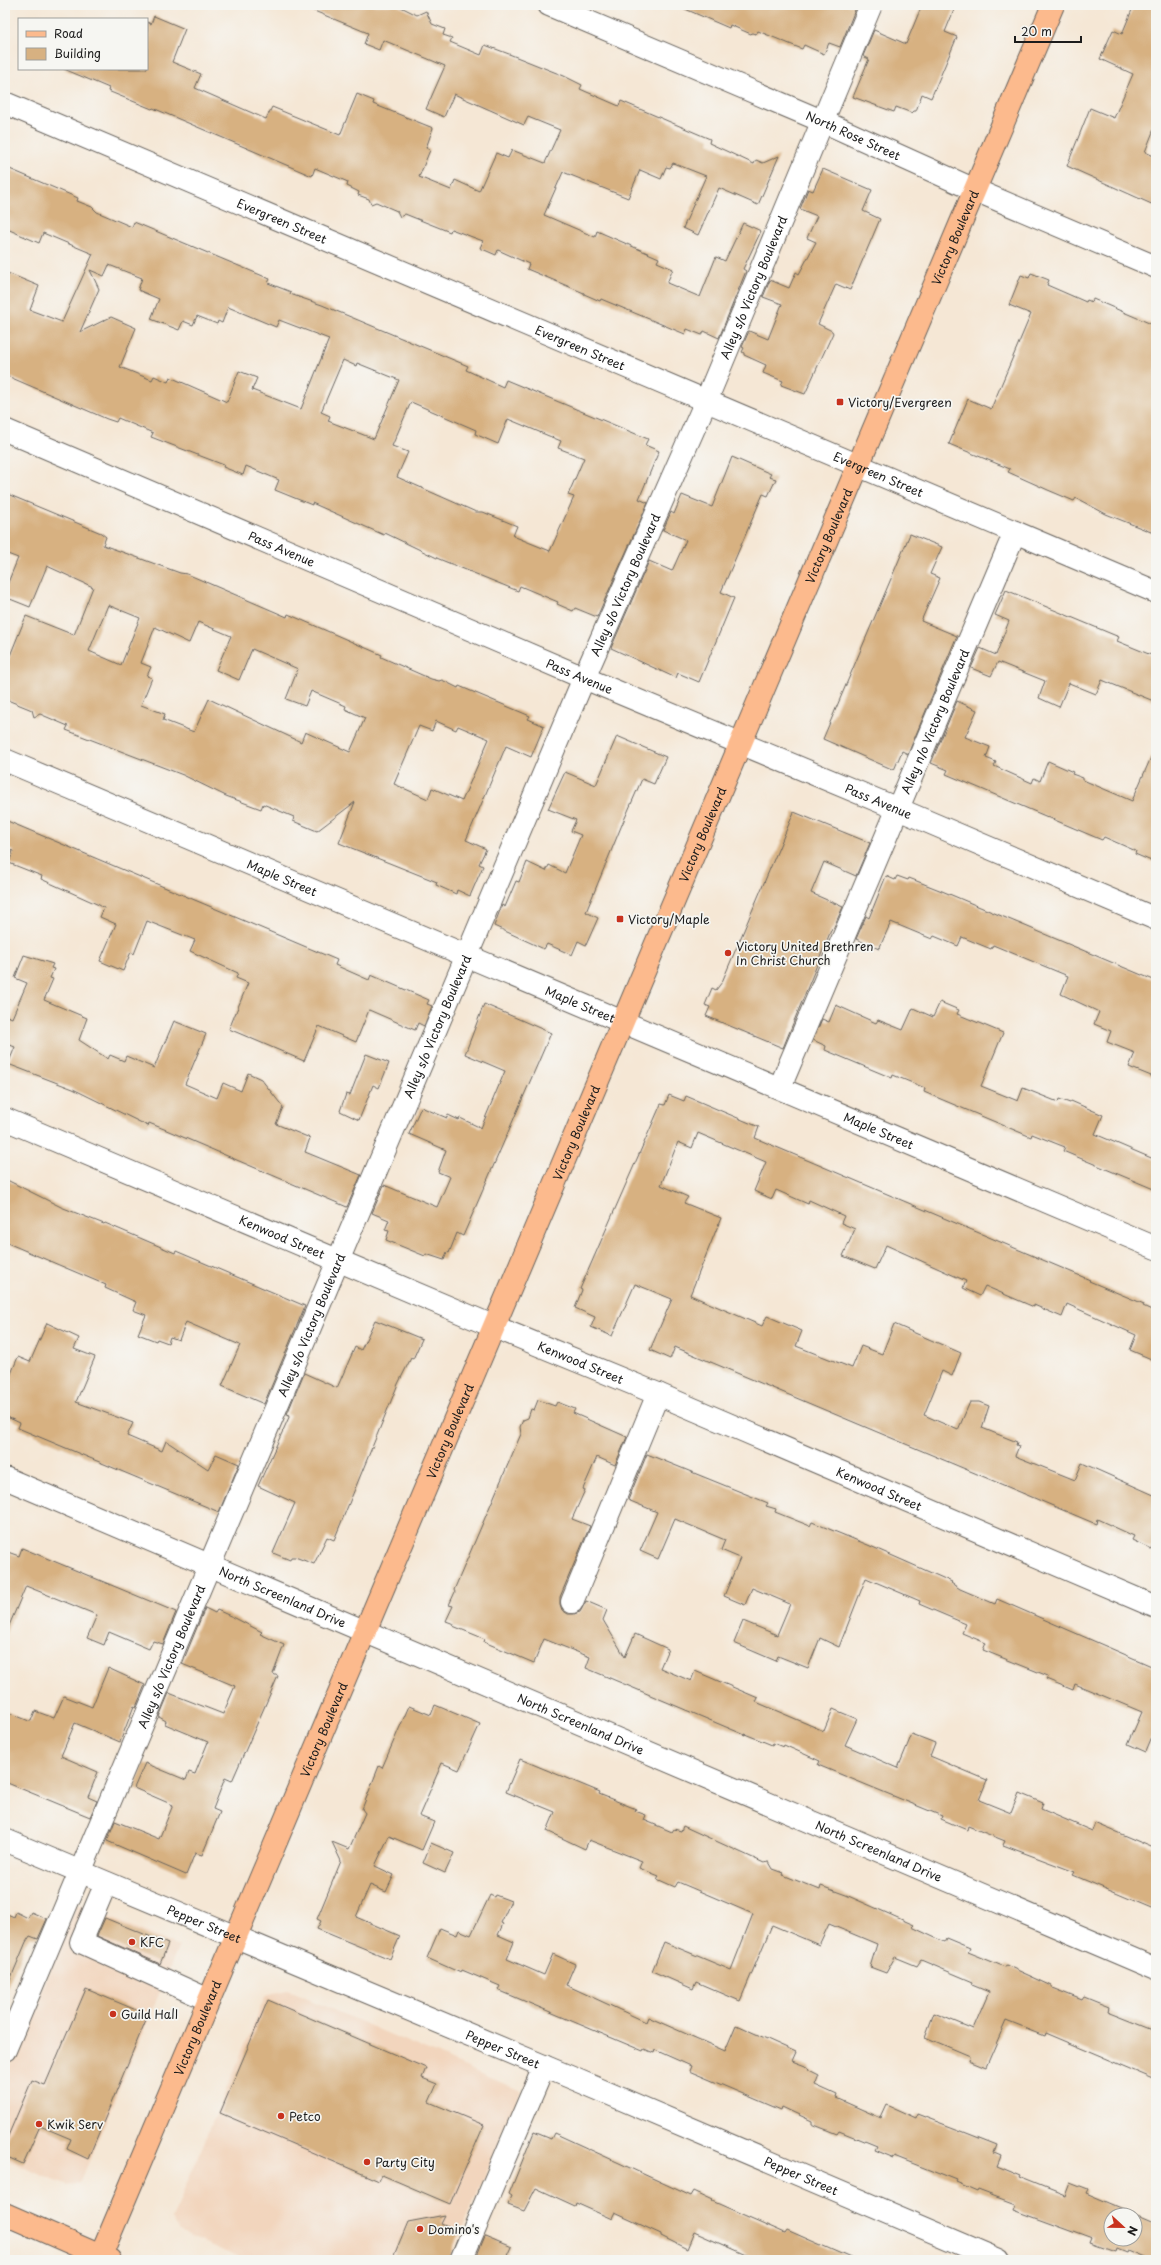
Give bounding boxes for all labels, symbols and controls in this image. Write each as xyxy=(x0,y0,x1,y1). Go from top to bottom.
legend xyxy=(18,18,148,70)
scale bar xyxy=(1015,18,1081,44)
text: 20 m xyxy=(1021,22,1052,40)
text: Road xyxy=(54,24,83,42)
text: Building xyxy=(54,44,101,62)
street label: North Rose Street xyxy=(803,106,904,164)
street label: Victory Boulevard xyxy=(927,187,983,288)
street label: Evergreen Street xyxy=(234,194,330,248)
street label: Alley s/o Victory Boulevard xyxy=(715,212,792,362)
street label: Evergreen Street xyxy=(532,320,628,375)
place label: Victory/Evergreen xyxy=(848,393,952,411)
marker: Victory/Evergreen xyxy=(835,397,845,407)
street label: Evergreen Street xyxy=(831,447,926,501)
street label: Victory Boulevard xyxy=(800,485,857,586)
street label: Alley s/o Victory Boulevard xyxy=(586,510,665,659)
street label: Pass Avenue xyxy=(246,526,318,571)
street label: Alley n/o Victory Boulevard xyxy=(896,646,974,797)
street label: Pass Avenue xyxy=(543,654,616,698)
street label: Pass Avenue xyxy=(842,779,915,823)
street label: Victory Boulevard xyxy=(674,783,731,885)
street label: Maple Street xyxy=(244,855,320,900)
place label: Victory/Maple xyxy=(628,910,710,928)
marker: Victory/Maple xyxy=(615,914,625,924)
place label: Victory United Brethren In Christ Church xyxy=(736,937,874,969)
marker: Victory United Brethren In Christ Church xyxy=(723,948,733,958)
street label: Alley s/o Victory Boulevard xyxy=(399,951,475,1101)
street label: Maple Street xyxy=(543,981,618,1027)
street label: Victory Boulevard xyxy=(548,1082,604,1183)
street label: Maple Street xyxy=(841,1108,917,1153)
street label: Kenwood Street xyxy=(236,1210,328,1263)
street label: Alley s/o Victory Boulevard xyxy=(273,1250,349,1399)
street label: Kenwood Street xyxy=(535,1337,627,1388)
street label: Victory Boulevard xyxy=(422,1380,478,1481)
street label: Kenwood Street xyxy=(833,1462,925,1515)
street label: North Screenland Drive xyxy=(217,1561,349,1632)
street label: Alley s/o Victory Boulevard xyxy=(133,1582,210,1731)
street label: Victory Boulevard xyxy=(295,1679,352,1780)
street label: North Screenland Drive xyxy=(515,1689,647,1759)
street label: North Screenland Drive xyxy=(813,1816,945,1886)
street label: Pepper Street xyxy=(164,1900,244,1947)
place label: KFC xyxy=(140,1933,164,1951)
marker: KFC xyxy=(127,1937,137,1947)
street label: Victory Boulevard xyxy=(169,1977,226,2078)
place label: Guild Hall xyxy=(121,2005,178,2023)
marker: Guild Hall xyxy=(108,2009,118,2019)
street label: Pepper Street xyxy=(463,2025,543,2073)
place label: Petco xyxy=(289,2107,321,2125)
marker: Petco xyxy=(276,2111,286,2121)
place label: Kwik Serv xyxy=(47,2115,103,2133)
marker: Kwik Serv xyxy=(34,2119,44,2129)
street label: Pepper Street xyxy=(761,2152,841,2199)
place label: Party City xyxy=(375,2153,435,2171)
marker: Party City xyxy=(362,2157,372,2167)
north arrow xyxy=(1103,2207,1143,2247)
place label: Domino's xyxy=(428,2220,480,2238)
marker: Domino's xyxy=(415,2224,425,2234)
text: N xyxy=(1123,2224,1142,2238)

